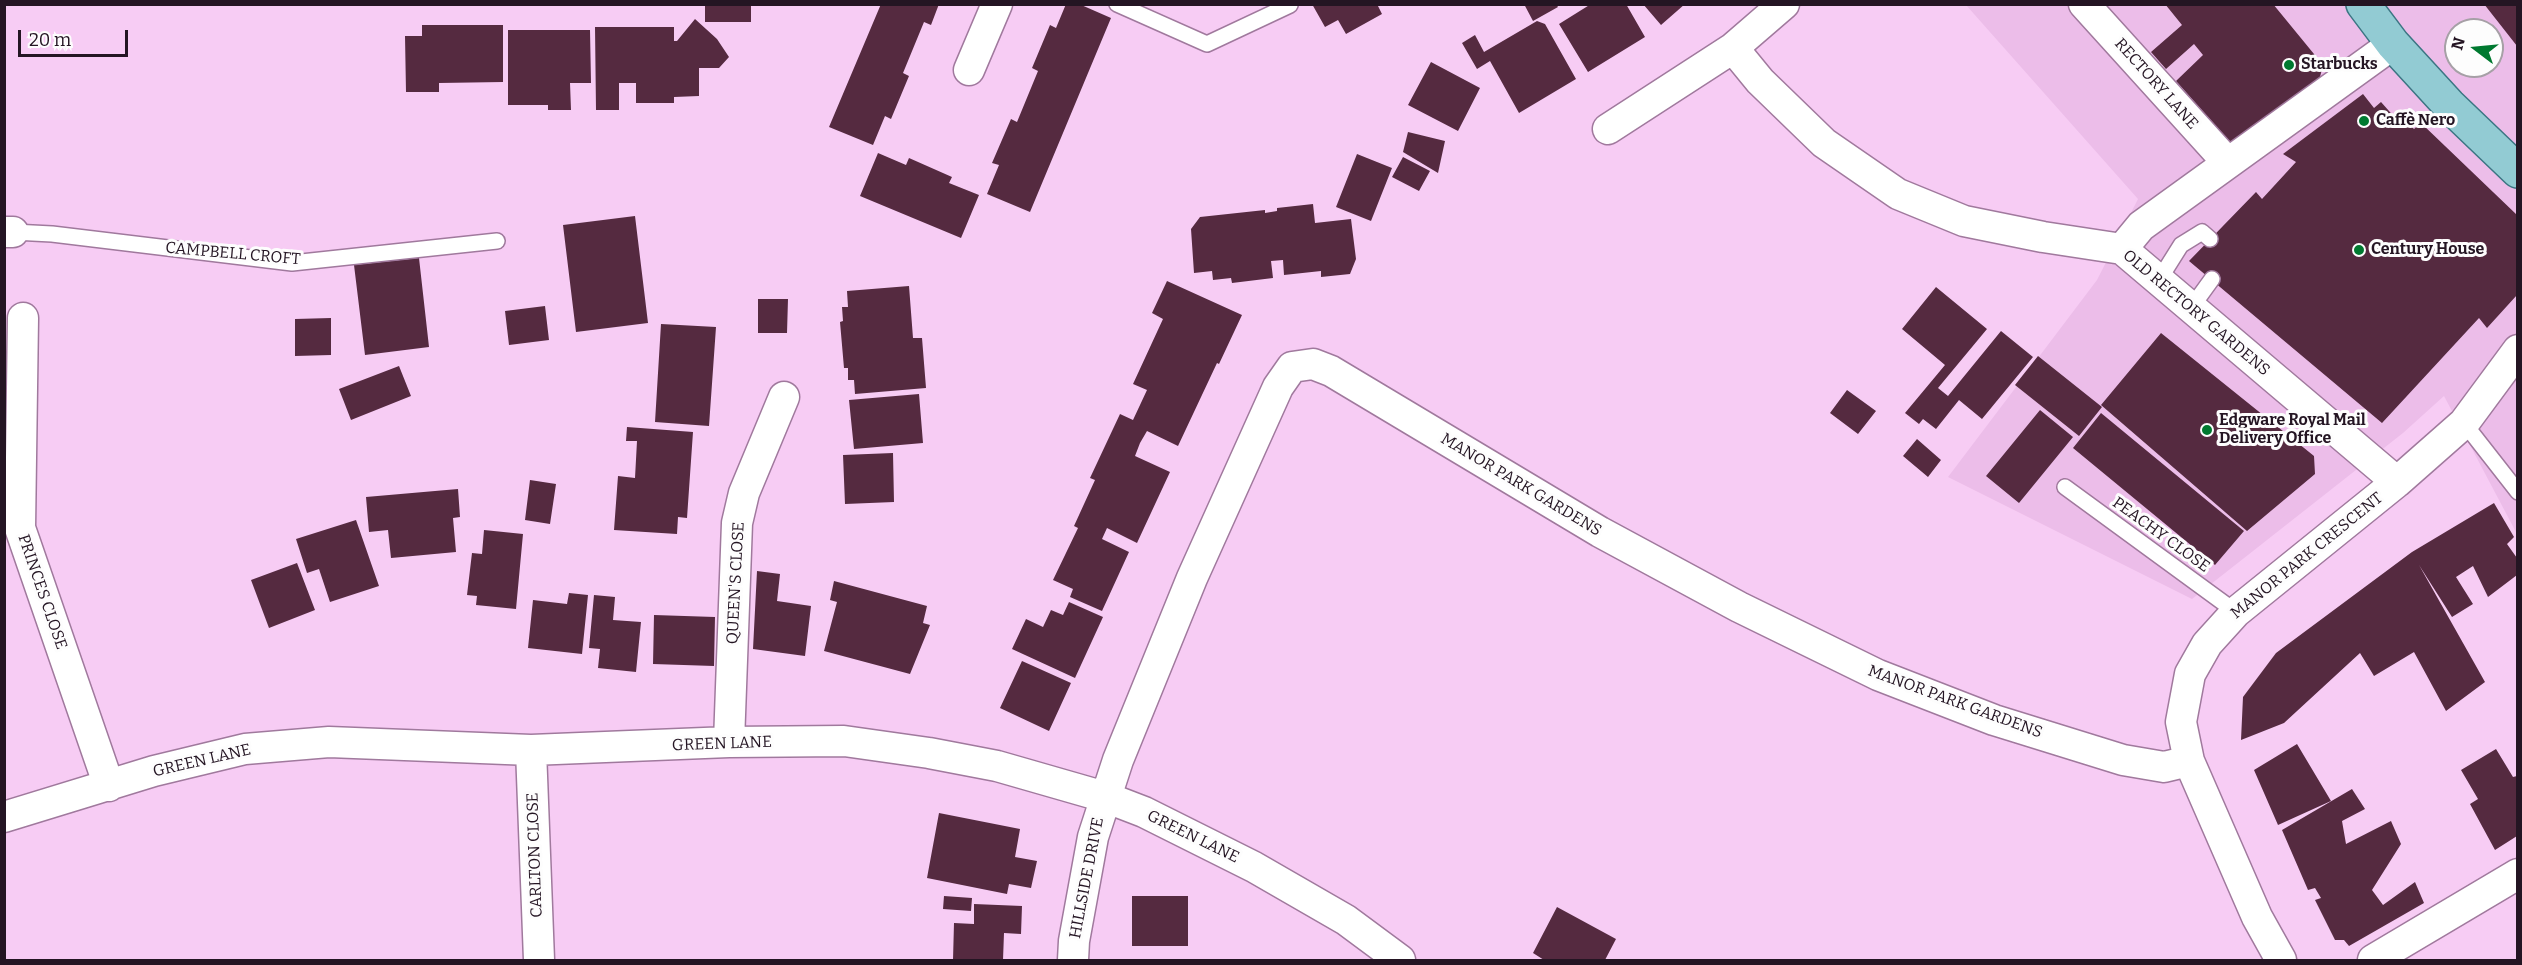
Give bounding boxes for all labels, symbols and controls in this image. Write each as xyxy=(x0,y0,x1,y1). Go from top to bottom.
scale bar xyxy=(21,18,130,56)
north arrow xyxy=(2444,18,2504,78)
text: 20 m xyxy=(29,29,71,51)
street label: RECTORY LANE xyxy=(2110,34,2202,134)
text: N xyxy=(2447,35,2469,52)
place label: Starbucks xyxy=(2301,55,2378,75)
marker: Starbucks xyxy=(2282,58,2296,72)
place label: Caffè Nero xyxy=(2376,111,2455,131)
marker: Caffè Nero xyxy=(2357,114,2371,128)
street label: CAMPBELL CROFT xyxy=(165,239,301,269)
place label: Century House xyxy=(2371,240,2484,260)
marker: Century House xyxy=(2352,243,2366,257)
street label: OLD RECTORY GARDENS xyxy=(2119,246,2273,380)
place label: Edgware Royal Mail Delivery Office xyxy=(2219,411,2366,449)
marker: Edgware Royal Mail Delivery Office xyxy=(2200,423,2214,437)
street label: MANOR PARK GARDENS xyxy=(1437,429,1605,541)
street label: MANOR PARK CRESCENT xyxy=(2227,489,2387,623)
street label: PEACHY CLOSE xyxy=(2109,493,2213,577)
street label: QUEEN'S CLOSE xyxy=(723,521,749,645)
street label: PRINCES CLOSE xyxy=(13,532,71,652)
street label: MANOR PARK GARDENS xyxy=(1865,662,2045,742)
street label: GREEN LANE xyxy=(672,733,772,755)
street label: GREEN LANE xyxy=(151,740,253,782)
street label: CARLTON CLOSE xyxy=(523,792,547,918)
street label: GREEN LANE xyxy=(1144,806,1242,868)
street label: HILLSIDE DRIVE xyxy=(1066,816,1108,940)

